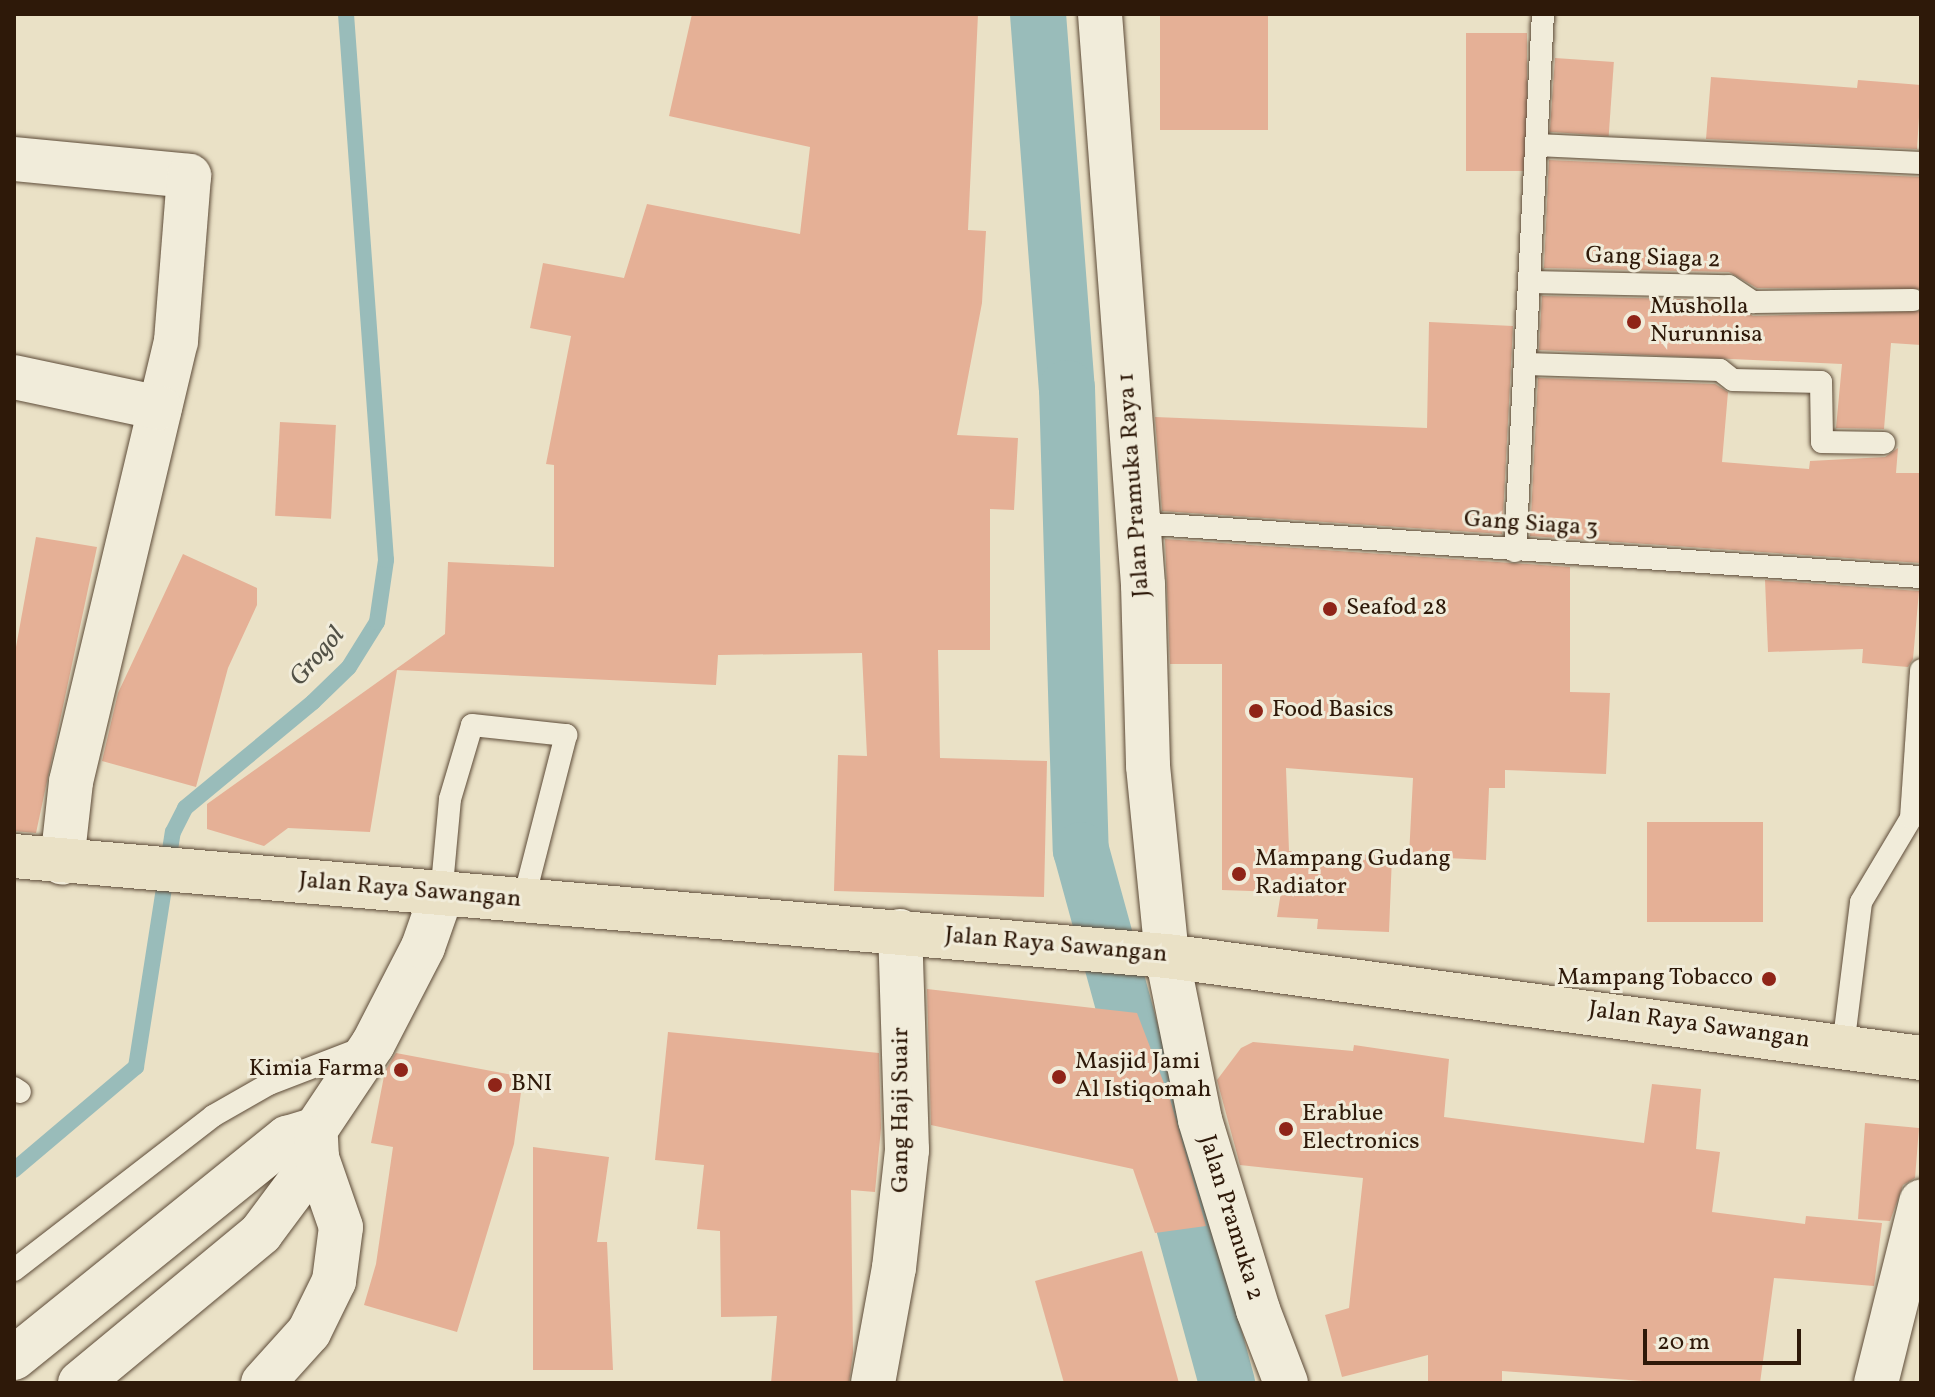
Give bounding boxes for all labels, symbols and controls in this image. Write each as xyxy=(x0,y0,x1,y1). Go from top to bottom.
street label: Gang Siaga 2 xyxy=(1585,242,1721,276)
place label: Musholla Nurunnisa xyxy=(1650,294,1763,350)
marker: Musholla Nurunnisa xyxy=(1625,313,1643,331)
street label: Jalan Pramuka Raya 1 xyxy=(1113,372,1157,598)
street label: Gang Siaga 3 xyxy=(1463,506,1599,544)
place label: Seafod 28 xyxy=(1346,595,1447,623)
marker: Seafod 28 xyxy=(1321,600,1339,618)
water label: Grogol xyxy=(284,621,352,693)
place label: Food Basics xyxy=(1272,697,1394,725)
marker: Food Basics xyxy=(1247,702,1265,720)
place label: Mampang Gudang Radiator xyxy=(1255,846,1451,902)
marker: Mampang Gudang Radiator xyxy=(1230,865,1248,883)
street label: Jalan Raya Sawangan xyxy=(297,867,523,915)
street label: Jalan Raya Sawangan xyxy=(943,922,1169,970)
place label: Mampang Tobacco xyxy=(1556,965,1753,993)
marker: Mampang Tobacco xyxy=(1760,970,1778,988)
street label: Jalan Raya Sawangan xyxy=(1586,996,1812,1056)
street label: Gang Haji Suair xyxy=(888,1027,916,1193)
place label: Masjid Jami Al Istiqomah xyxy=(1075,1049,1212,1105)
place label: Kimia Farma xyxy=(249,1056,385,1084)
marker: Kimia Farma xyxy=(392,1061,410,1079)
marker: Masjid Jami Al Istiqomah xyxy=(1050,1068,1068,1086)
place label: BNI xyxy=(511,1071,552,1099)
marker: BNI xyxy=(486,1076,504,1094)
place label: Erablue Electronics xyxy=(1302,1101,1420,1157)
marker: Erablue Electronics xyxy=(1277,1120,1295,1138)
street label: Jalan Pramuka 2 xyxy=(1191,1132,1269,1304)
scale bar xyxy=(1647,1313,1805,1363)
text: 20 m xyxy=(1657,1326,1710,1360)

